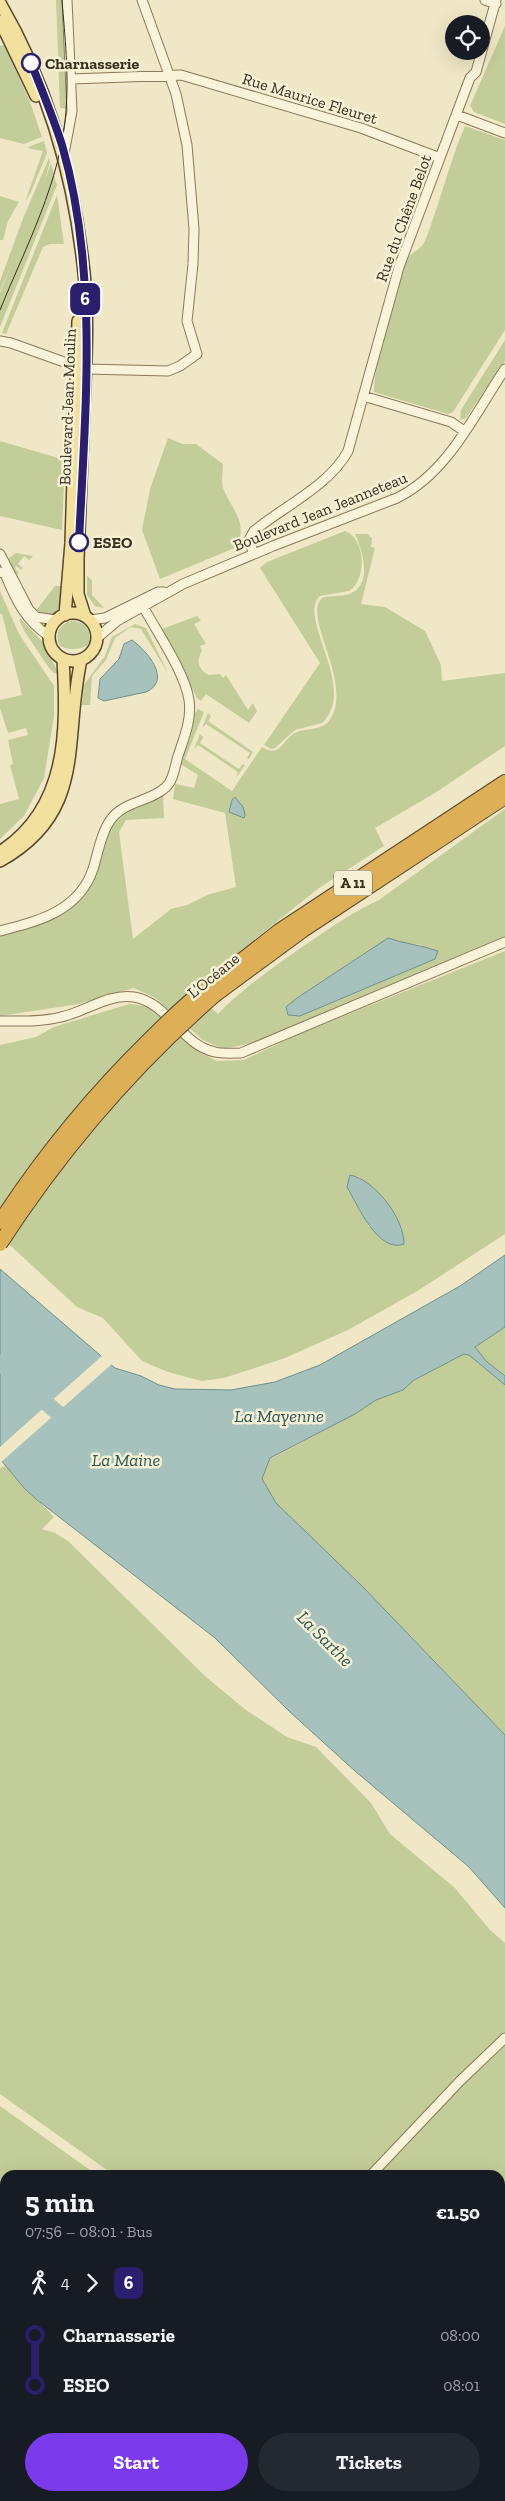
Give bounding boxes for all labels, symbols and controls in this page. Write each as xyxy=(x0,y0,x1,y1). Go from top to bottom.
map controls xyxy=(445,15,490,60)
button: locate xyxy=(445,15,490,60)
marker: Charnasserie xyxy=(21,53,41,73)
place label: Charnasserie xyxy=(45,54,140,73)
street label: Rue Maurice Fleuret xyxy=(240,69,380,128)
street label: Rue du Chêne Belot xyxy=(372,152,435,284)
line badge: 6 xyxy=(69,283,101,315)
text: 6 xyxy=(80,288,90,310)
street label: Boulevard Jean Moulin xyxy=(55,327,80,486)
street label: Boulevard Jean Jeanneteau xyxy=(230,468,410,555)
marker: ESEO xyxy=(69,532,89,552)
place label: ESEO xyxy=(93,533,133,552)
road number: A 11 xyxy=(334,870,372,896)
street label: L’Océane xyxy=(184,949,243,1002)
water label: La Mayenne xyxy=(234,1405,324,1427)
water label: La Maine xyxy=(92,1449,160,1471)
water label: La Sarthe xyxy=(292,1606,358,1672)
text: 5 min xyxy=(25,2186,94,2219)
text: €1.50 xyxy=(436,2201,480,2224)
text: 07:56 – 08:01 · Bus xyxy=(25,2222,152,2241)
icon: walk xyxy=(25,2269,53,2297)
icon: forward xyxy=(78,2269,106,2297)
text: 6 xyxy=(124,2272,133,2294)
text: 4 xyxy=(61,2273,70,2292)
text: Charnasserie xyxy=(63,2324,175,2347)
text: 08:00 xyxy=(440,2326,480,2345)
text: ESEO xyxy=(63,2374,110,2397)
text: 08:01 xyxy=(443,2376,480,2395)
button: Start xyxy=(25,2433,248,2491)
button: Tickets xyxy=(258,2433,480,2491)

